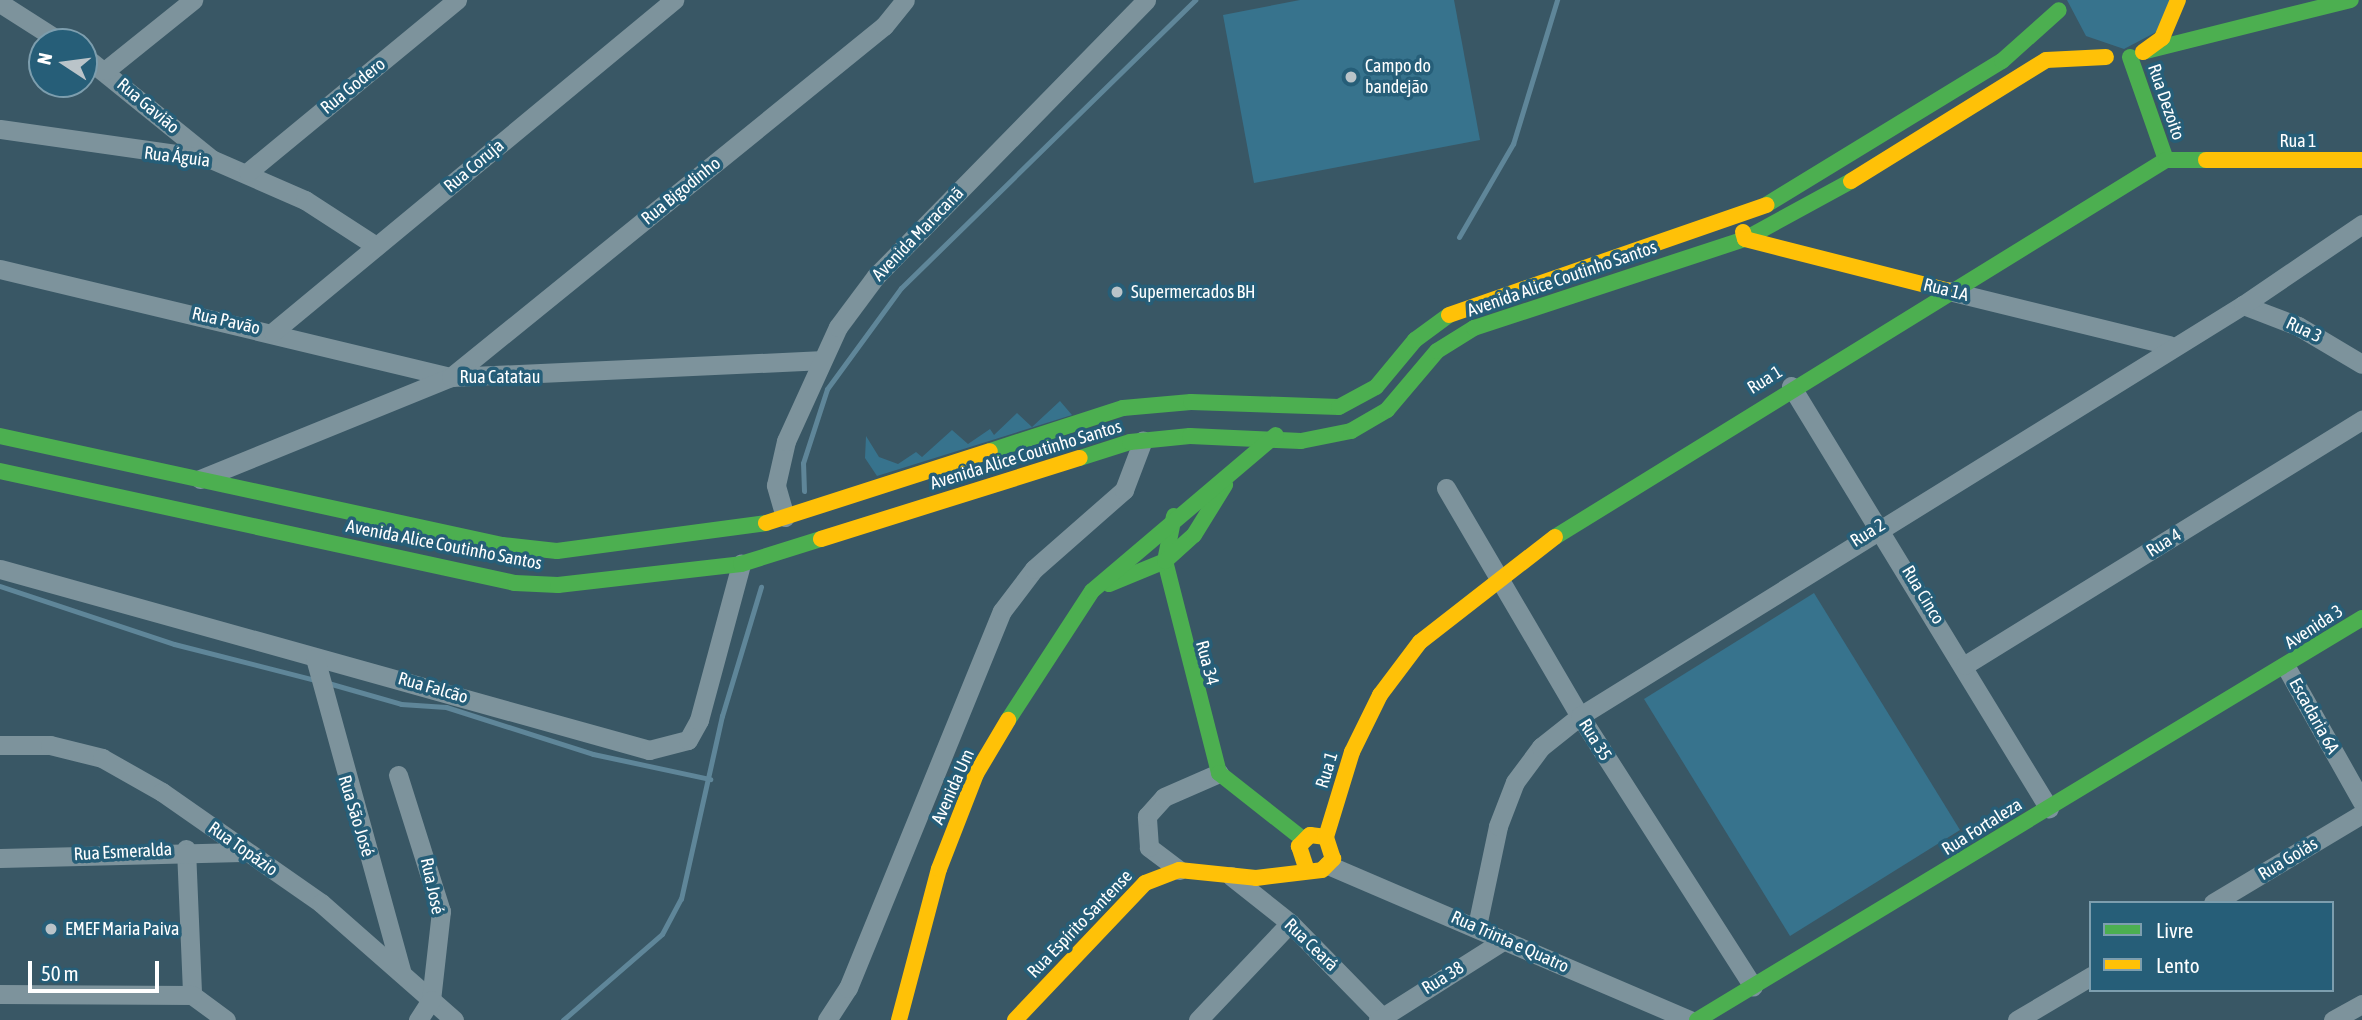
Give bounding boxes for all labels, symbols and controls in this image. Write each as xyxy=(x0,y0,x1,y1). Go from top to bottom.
north arrow xyxy=(28,28,98,98)
text: N xyxy=(33,51,56,67)
street label: Rua Godero xyxy=(316,53,390,119)
place label: Campo do bandejão xyxy=(1365,56,1431,98)
street label: Rua Dezoito xyxy=(2143,61,2189,143)
marker: Campo do bandejão xyxy=(1343,69,1359,85)
street label: Rua Gavião xyxy=(112,74,184,138)
street label: Rua 1 xyxy=(2280,130,2316,152)
street label: Rua Coruja xyxy=(440,135,508,197)
street label: Rua Águia xyxy=(143,142,211,172)
street label: Rua Bigodinho xyxy=(637,153,725,229)
street label: Avenida Maracanã xyxy=(868,182,968,286)
street label: Avenida Alice Coutinho Santos xyxy=(1464,236,1660,322)
street label: Rua 1A xyxy=(1921,274,1971,306)
place label: Supermercados BH xyxy=(1131,281,1256,303)
marker: Supermercados BH xyxy=(1109,284,1125,300)
street label: Rua Pavão xyxy=(190,303,262,339)
street label: Rua 3 xyxy=(2283,312,2325,348)
street label: Rua 1 xyxy=(1744,361,1786,399)
street label: Rua Catatau xyxy=(460,366,540,388)
street label: Avenida Alice Coutinho Santos xyxy=(928,416,1124,494)
street label: Rua 2 xyxy=(1847,514,1889,552)
street label: Avenida Alice Coutinho Santos xyxy=(344,515,544,575)
street label: Rua 4 xyxy=(2143,524,2185,562)
street label: Rua Cinco xyxy=(1897,562,1949,628)
street label: Avenida 3 xyxy=(2281,600,2347,654)
street label: Rua 34 xyxy=(1191,638,1223,688)
street label: Rua Falcão xyxy=(395,668,471,708)
street label: Escadaria 6A xyxy=(2284,674,2344,758)
street label: Rua 35 xyxy=(1574,715,1616,765)
street label: Avenida Um xyxy=(927,746,979,828)
street label: Rua 1 xyxy=(1311,749,1343,791)
street label: Rua São José xyxy=(333,773,379,859)
street label: Rua Fortaleza xyxy=(1938,794,2026,860)
street label: Rua Topázio xyxy=(204,817,282,881)
street label: Rua Goiás xyxy=(2254,833,2322,885)
street label: Rua Esmeralda xyxy=(73,839,173,865)
street label: Rua José xyxy=(415,856,449,916)
street label: Rua Espírito Santense xyxy=(1023,866,1137,982)
legend xyxy=(2089,901,2334,992)
street label: Rua Trinta e Quatro xyxy=(1448,906,1572,978)
street label: Rua Ceará xyxy=(1280,914,1342,976)
place label: EMEF Maria Paiva xyxy=(65,918,179,940)
text: Livre xyxy=(2156,918,2193,942)
marker: EMEF Maria Paiva xyxy=(43,921,59,937)
scale bar xyxy=(32,946,163,990)
text: Lento xyxy=(2156,953,2200,977)
street label: Rua 38 xyxy=(1418,957,1468,999)
text: 50 m xyxy=(41,961,79,985)

